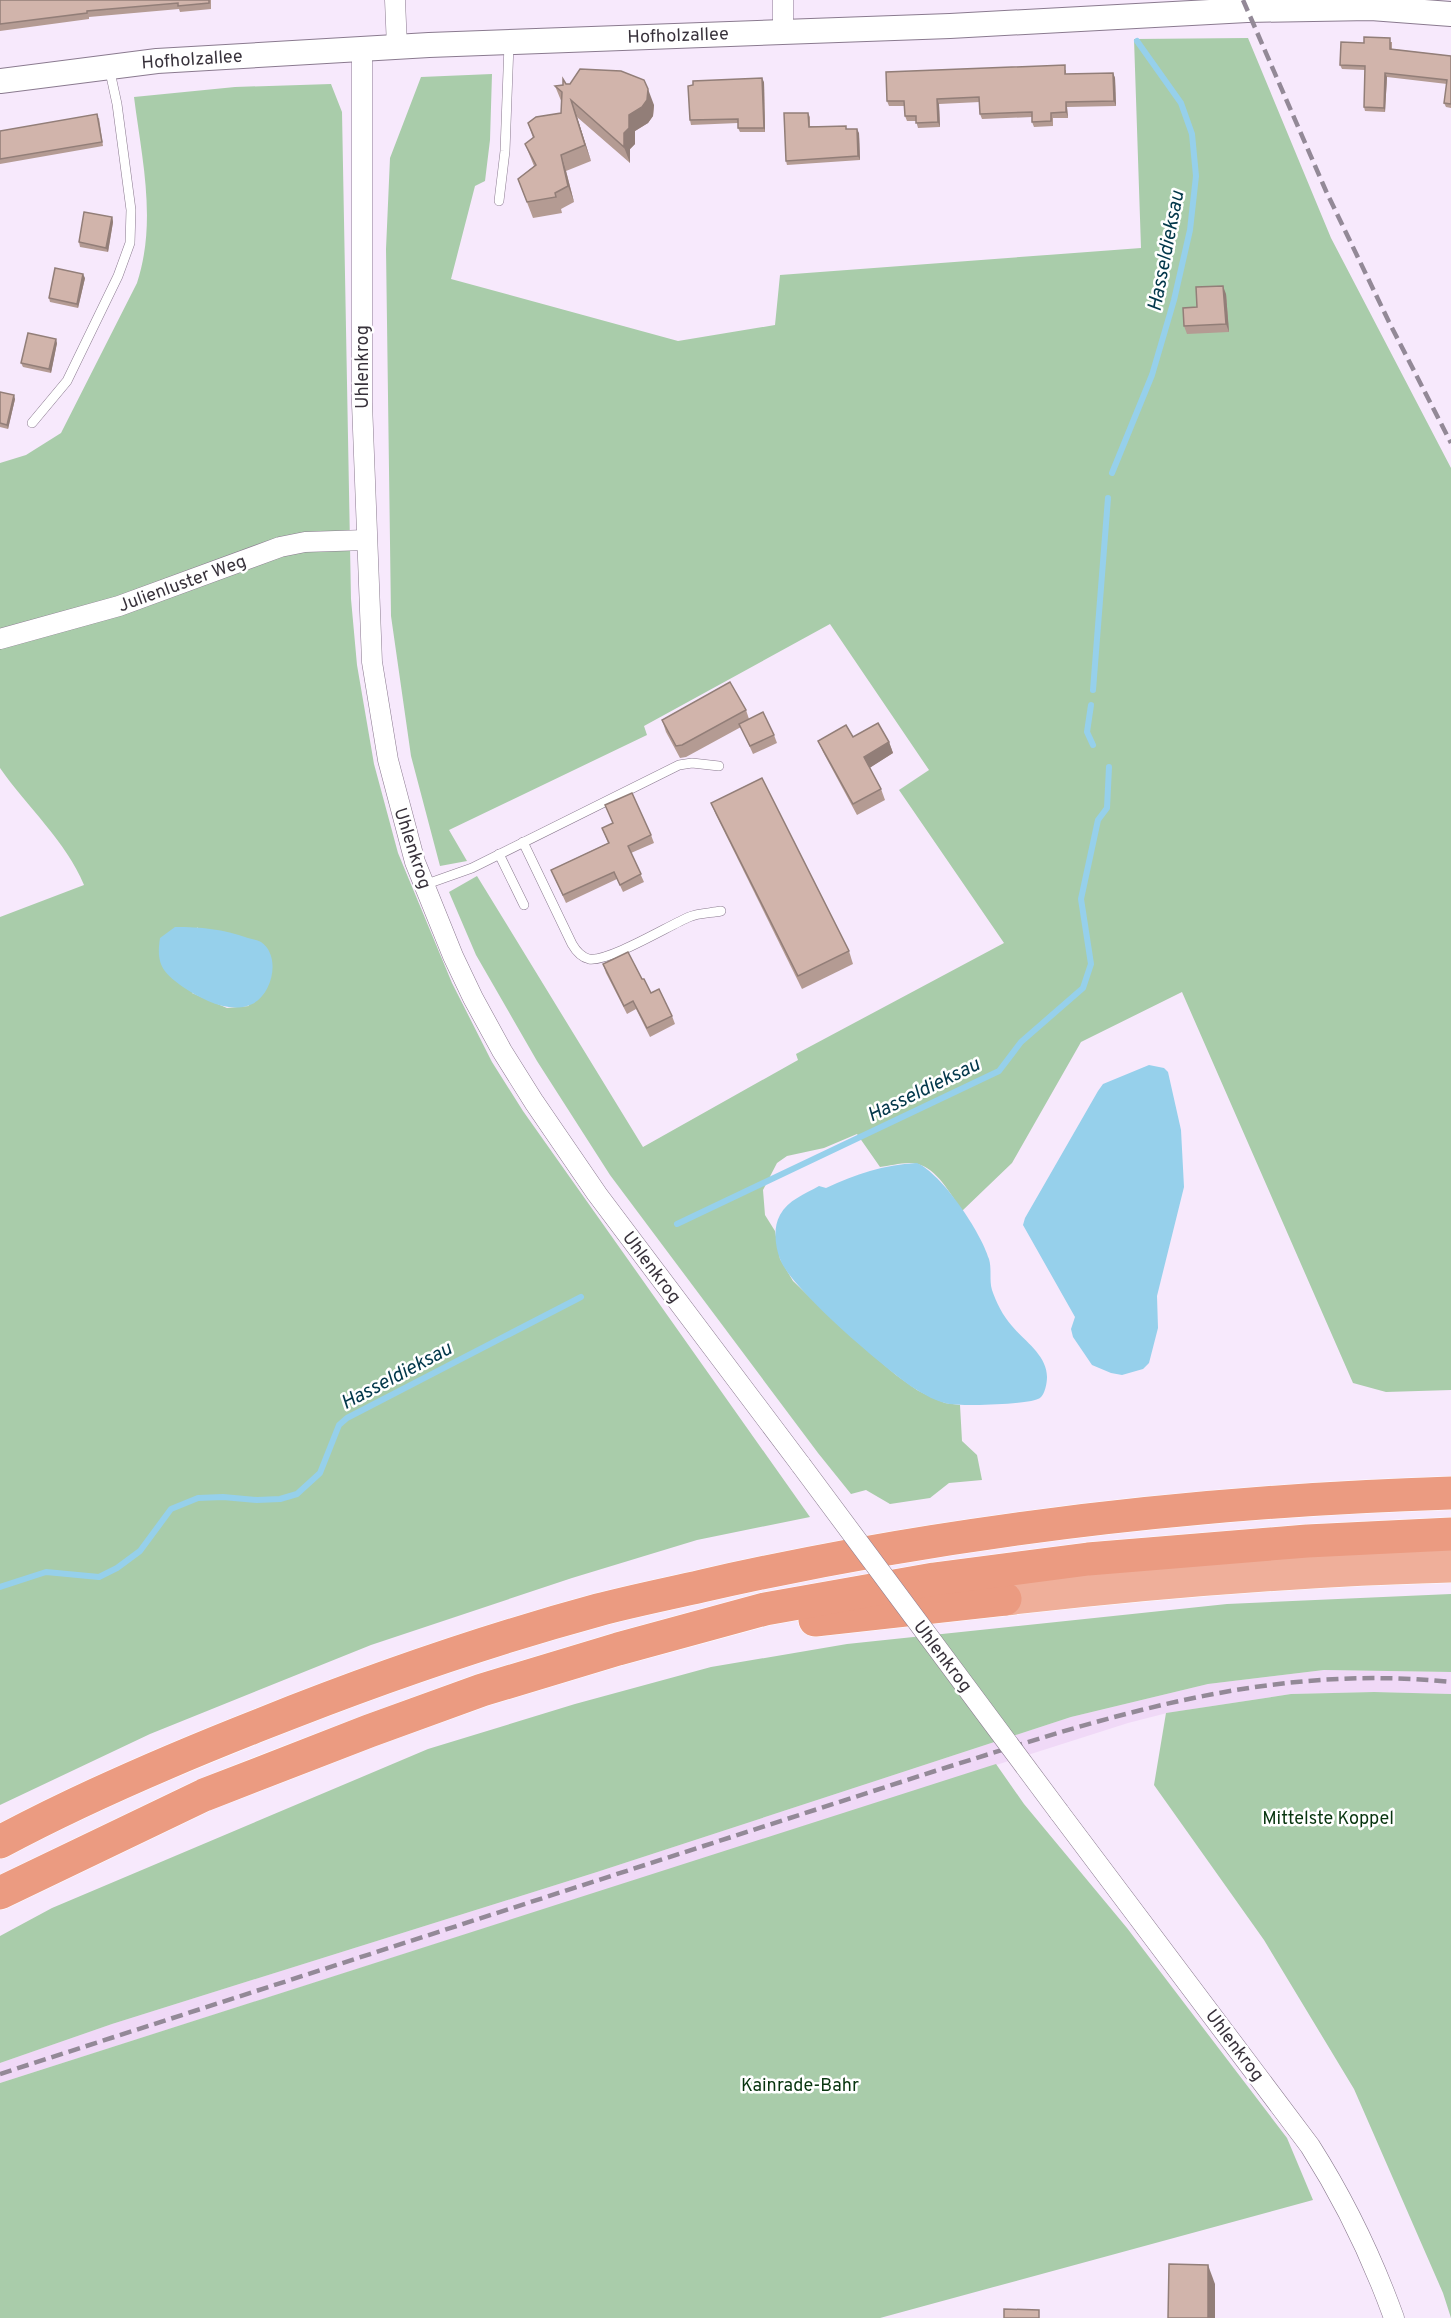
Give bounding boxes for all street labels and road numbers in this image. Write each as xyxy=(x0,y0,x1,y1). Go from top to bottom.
street label: Hofholzallee xyxy=(627,23,729,50)
street label: Hofholzallee xyxy=(141,45,243,76)
street label: Uhlenkrog xyxy=(352,325,375,409)
street label: Julienluster Weg xyxy=(115,551,250,618)
street label: Uhlenkrog xyxy=(388,805,435,892)
street label: Uhlenkrog xyxy=(616,1227,685,1308)
street label: Uhlenkrog xyxy=(907,1616,976,1697)
street label: Uhlenkrog xyxy=(1199,2005,1268,2086)

